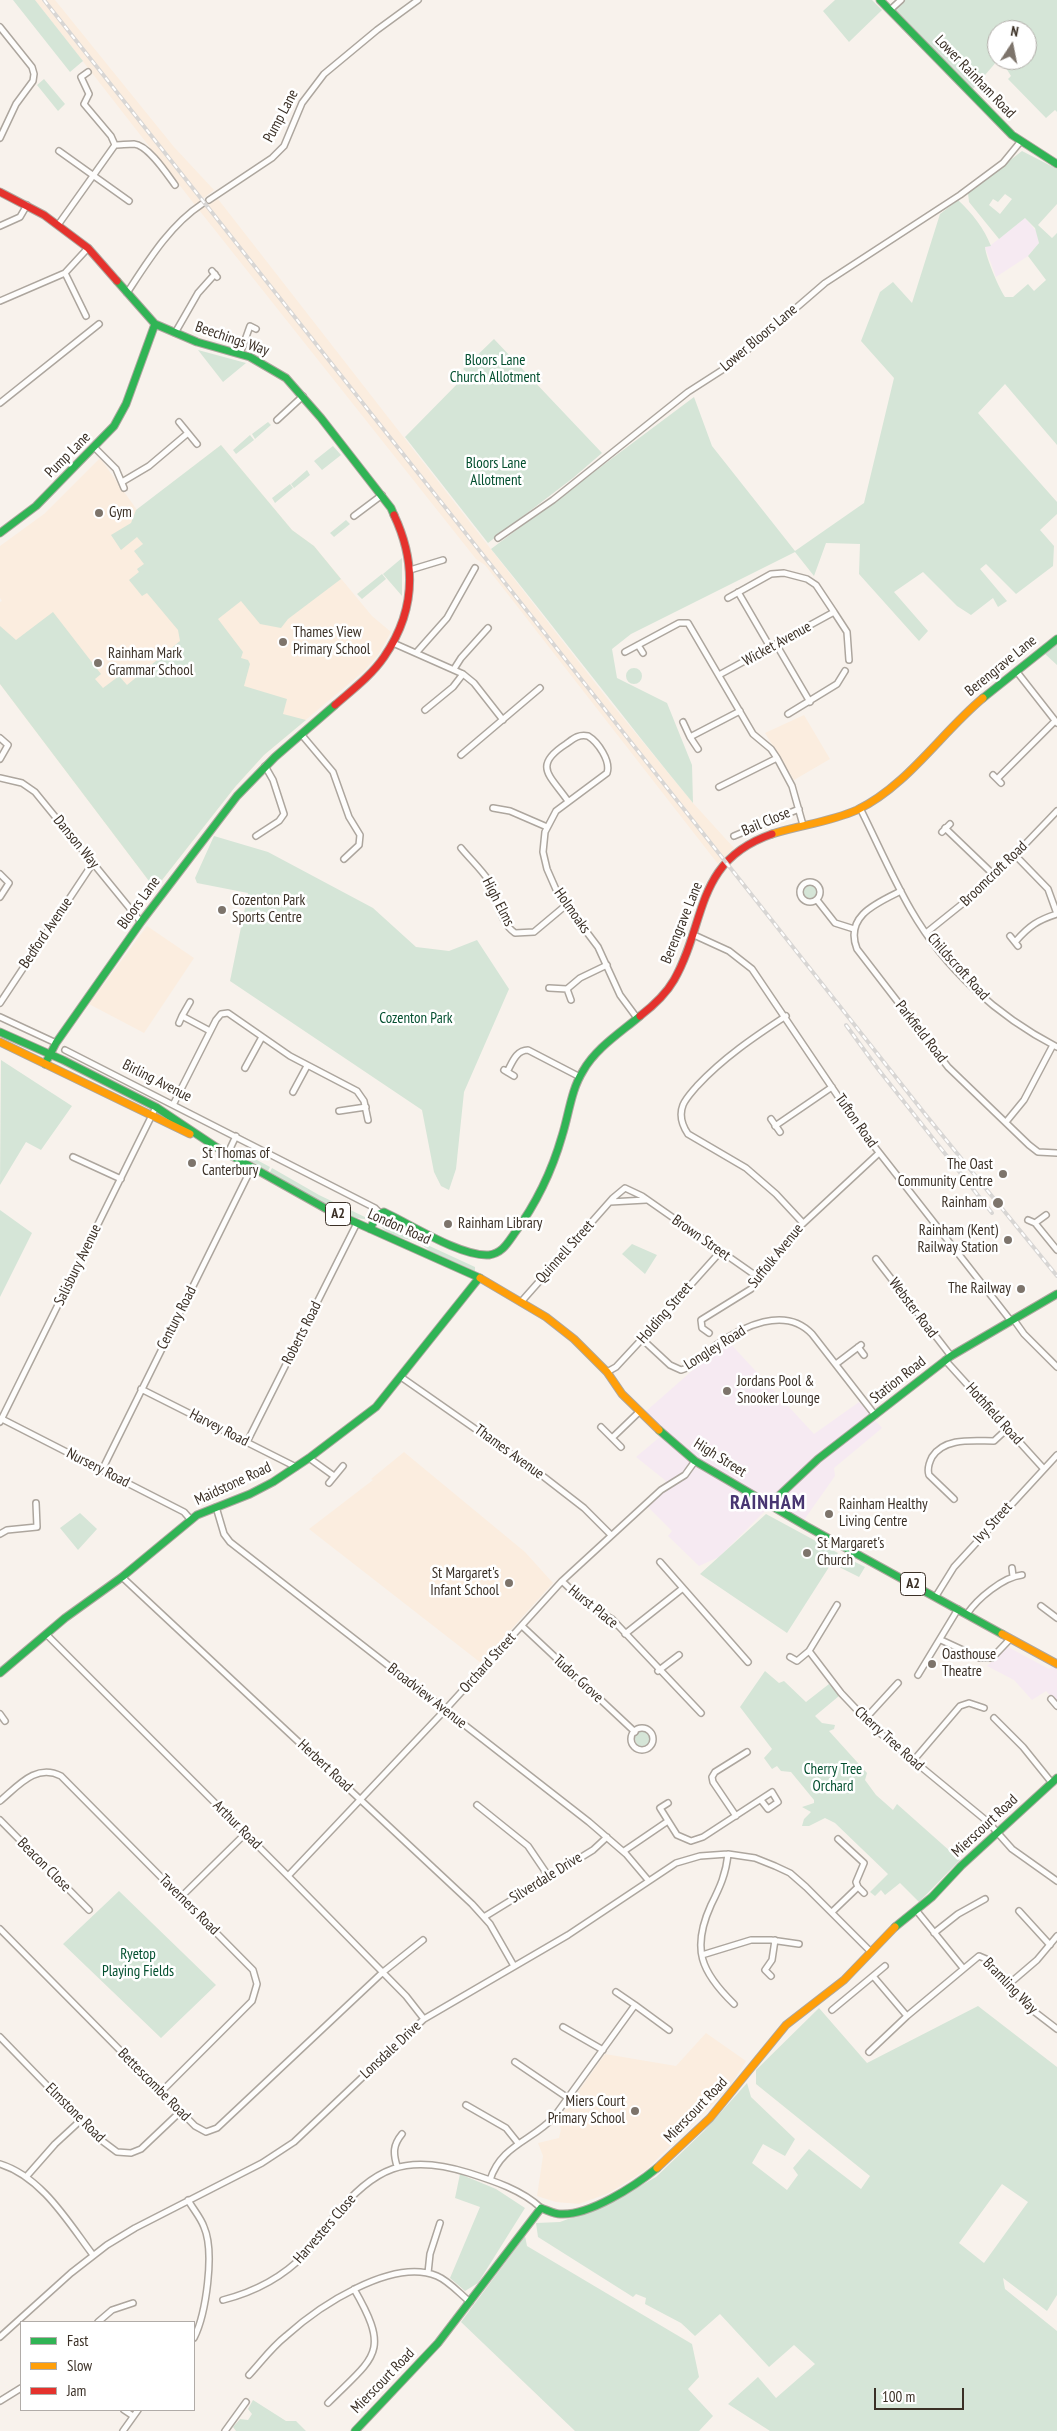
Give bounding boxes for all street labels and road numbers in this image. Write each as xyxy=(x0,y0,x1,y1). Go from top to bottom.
street label: Lower Rainham Road xyxy=(931,32,1019,122)
street label: Pump Lane xyxy=(260,87,302,145)
street label: Lower Bloors Lane xyxy=(717,301,801,375)
street label: Beechings Way xyxy=(193,318,271,360)
street label: Pump Lane xyxy=(41,428,95,482)
street label: Wicket Avenue xyxy=(739,618,815,670)
street label: Berengrave Lane xyxy=(962,632,1040,700)
street label: Bail Close xyxy=(739,804,793,840)
street label: Danson Way xyxy=(49,812,103,872)
street label: Broomcroft Road xyxy=(957,838,1031,910)
street label: Bloors Lane xyxy=(114,873,164,933)
street label: High Elms xyxy=(478,875,518,929)
street label: Berengrave Lane xyxy=(657,879,707,967)
street label: Holmoaks xyxy=(550,885,594,937)
street label: Bedford Avenue xyxy=(16,894,76,972)
street label: Childscroft Road xyxy=(923,930,993,1004)
street label: Parkfield Road xyxy=(891,997,951,1067)
street label: Birling Avenue xyxy=(119,1056,195,1106)
street label: Tufton Road xyxy=(831,1091,881,1151)
road number: A2 xyxy=(326,1202,350,1226)
street label: London Road xyxy=(365,1205,433,1249)
street label: Brown Street xyxy=(668,1211,734,1265)
street label: Quinnell Street xyxy=(532,1217,598,1287)
street label: Suffolk Avenue xyxy=(745,1220,807,1292)
street label: Salisbury Avenue xyxy=(51,1221,105,1309)
street label: Webster Road xyxy=(885,1274,941,1342)
street label: Holding Street xyxy=(634,1279,696,1347)
street label: Century Road xyxy=(153,1283,201,1353)
street label: Roberts Road xyxy=(278,1299,326,1367)
street label: Longley Road xyxy=(681,1322,749,1374)
street label: Station Road xyxy=(867,1353,929,1407)
street label: Hothfield Road xyxy=(962,1379,1026,1449)
street label: Harvey Road xyxy=(186,1405,252,1451)
street label: Thames Avenue xyxy=(471,1421,547,1483)
street label: High Street xyxy=(690,1435,750,1481)
street label: Nursery Road xyxy=(63,1444,133,1492)
street label: Maidstone Road xyxy=(192,1458,274,1510)
street label: Ivy Street xyxy=(970,1499,1016,1547)
road number: A2 xyxy=(900,1572,926,1596)
street label: Hurst Place xyxy=(565,1582,621,1632)
street label: Orchard Street xyxy=(456,1629,520,1697)
street label: Tudor Grove xyxy=(549,1651,607,1707)
street label: Broadview Avenue xyxy=(384,1660,470,1732)
street label: Cherry Tree Road xyxy=(851,1703,927,1775)
street label: Herbert Road xyxy=(294,1736,356,1796)
street label: Mierscourt Road xyxy=(948,1791,1022,1861)
street label: Arthur Road xyxy=(209,1797,265,1853)
street label: Beacon Close xyxy=(13,1834,75,1896)
street label: Silverdale Drive xyxy=(506,1849,586,1907)
street label: Taverners Road xyxy=(155,1871,223,1939)
street label: Bramling Way xyxy=(979,1954,1041,2018)
street label: Lonsdale Drive xyxy=(357,2017,425,2083)
street label: Bettescombe Road xyxy=(114,2045,194,2125)
street label: Mierscourt Road xyxy=(660,2074,732,2146)
street label: Elmstone Road xyxy=(41,2079,109,2147)
street label: Harvesters Close xyxy=(290,2191,360,2267)
street label: Mierscourt Road xyxy=(347,2345,419,2417)

